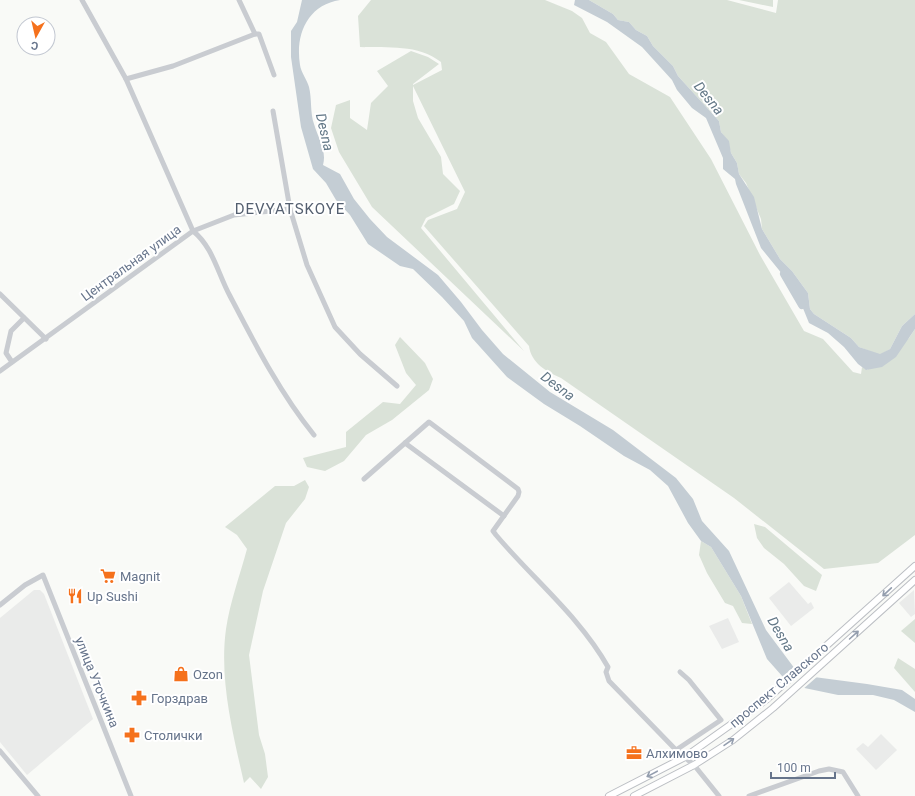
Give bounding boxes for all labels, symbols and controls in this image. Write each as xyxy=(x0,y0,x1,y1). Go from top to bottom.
north arrow xyxy=(16,16,56,56)
text: С xyxy=(30,38,39,52)
water label: Desna xyxy=(691,78,727,118)
water label: Desna xyxy=(313,112,337,152)
district label: DEVYATSKOYE xyxy=(235,200,345,218)
street label: Центральная улица xyxy=(78,222,184,304)
water label: Desna xyxy=(538,368,578,404)
supermarket icon: Magnit xyxy=(99,567,117,585)
place label: Magnit xyxy=(120,569,160,584)
restaurant icon: Up Sushi xyxy=(66,587,84,605)
one-way arrow xyxy=(882,587,892,596)
place label: Up Sushi xyxy=(87,589,138,604)
water label: Desna xyxy=(764,614,798,654)
one-way arrow xyxy=(849,631,859,640)
street label: улица Уточкина xyxy=(72,634,122,730)
street label: проспект Славского xyxy=(727,639,831,731)
shop icon: Ozon xyxy=(172,665,190,683)
place label: Ozon xyxy=(193,667,223,682)
pharmacy icon: Горздрав xyxy=(130,689,148,707)
place label: Горздрав xyxy=(151,691,208,706)
pharmacy icon: Столички xyxy=(123,726,141,744)
place label: Столички xyxy=(144,728,202,743)
one-way arrow xyxy=(723,738,734,746)
office icon: Алхимово xyxy=(625,744,643,762)
place label: Алхимово xyxy=(646,746,708,761)
scale bar xyxy=(771,754,835,780)
text: 100 m xyxy=(777,761,811,775)
one-way arrow xyxy=(647,771,659,778)

